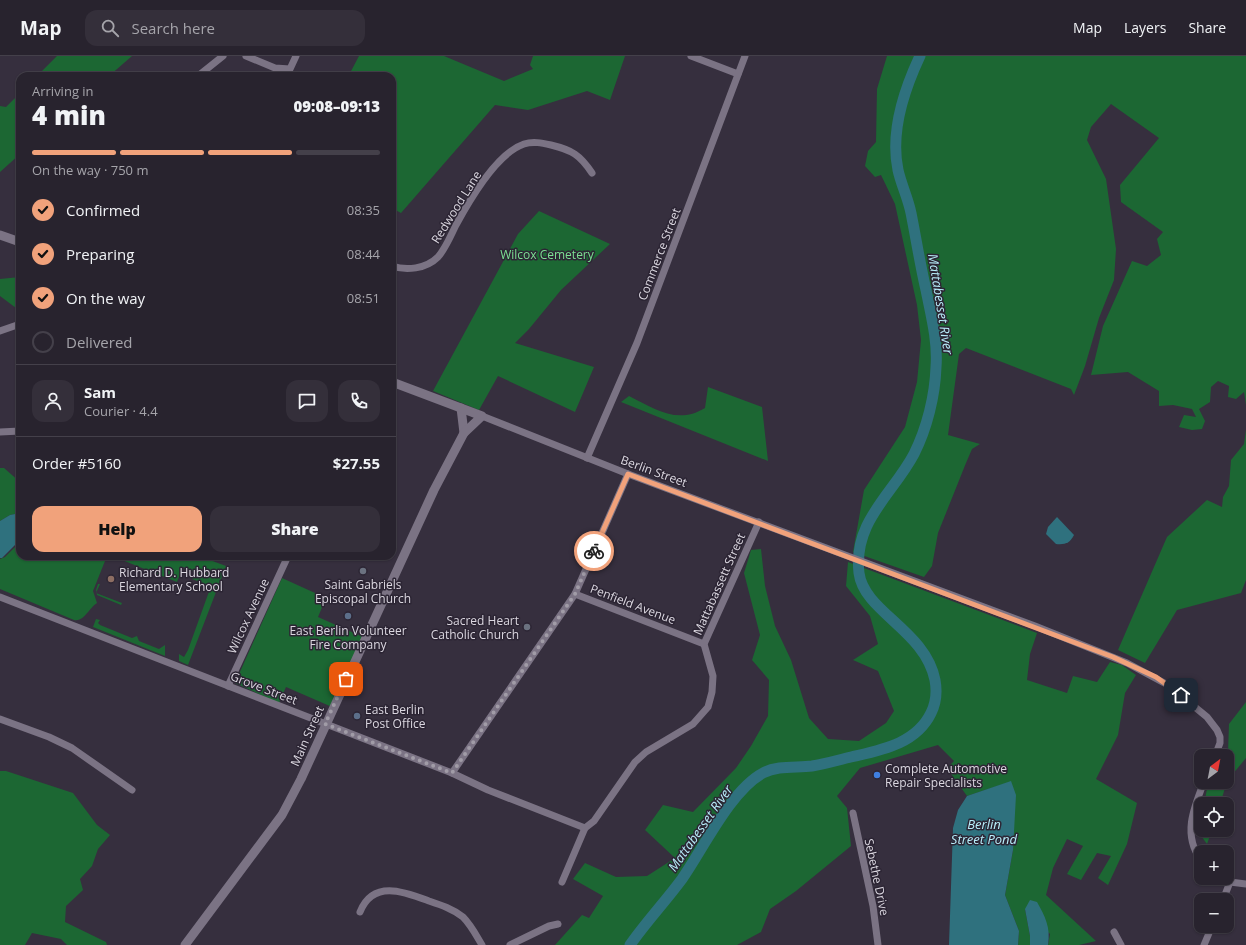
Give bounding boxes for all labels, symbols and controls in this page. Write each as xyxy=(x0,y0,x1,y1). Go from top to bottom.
search box xyxy=(85,10,365,46)
text: Map xyxy=(20,15,61,41)
icon: search xyxy=(99,17,121,39)
text: Search here xyxy=(131,18,215,38)
text: Map xyxy=(1073,18,1102,37)
text: Layers xyxy=(1124,18,1166,37)
text: Share xyxy=(1188,18,1226,37)
text: Arriving in xyxy=(32,82,94,100)
text: 09:08–09:13 xyxy=(294,96,380,116)
text: 4 min xyxy=(32,97,106,133)
text: On the way · 750 m xyxy=(32,161,148,179)
street label: Redwood Lane xyxy=(427,167,485,247)
icon: check xyxy=(32,199,54,221)
text: Confirmed xyxy=(66,200,140,220)
text: 08:35 xyxy=(347,201,380,219)
street label: Commerce Street xyxy=(634,205,684,303)
icon: check xyxy=(32,243,54,265)
text: Preparing xyxy=(66,244,134,264)
text: 08:44 xyxy=(347,245,380,263)
park label: Wilcox Cemetery xyxy=(500,246,595,263)
water label: Mattabesset River xyxy=(924,252,958,357)
icon: check xyxy=(32,287,54,309)
text: On the way xyxy=(66,288,145,308)
text: 08:51 xyxy=(347,289,380,307)
text: Delivered xyxy=(66,332,133,352)
button: person xyxy=(32,380,74,422)
button: chat xyxy=(286,380,328,422)
button: phone xyxy=(338,380,380,422)
text: Sam xyxy=(84,382,116,402)
text: Courier · 4.4 xyxy=(84,402,158,420)
street label: Berlin Street xyxy=(618,451,690,491)
text: Order #5160 xyxy=(32,453,121,473)
text: $27.55 xyxy=(333,453,380,473)
button: Help xyxy=(32,506,202,552)
button: Share xyxy=(210,506,380,552)
street label: Mattabassett Street xyxy=(689,530,749,638)
courier xyxy=(574,531,614,571)
icon: bike xyxy=(583,540,605,562)
place label: Richard D. Hubbard Elementary School xyxy=(119,564,229,595)
marker: Saint Gabriels Episcopal Church xyxy=(358,566,368,576)
marker: Richard D. Hubbard Elementary School xyxy=(106,574,116,584)
street label: Wilcox Avenue xyxy=(223,575,273,656)
place label: Saint Gabriels Episcopal Church xyxy=(315,576,411,607)
street label: Penfield Avenue xyxy=(588,580,678,628)
marker: East Berlin Volunteer Fire Company xyxy=(343,611,353,621)
place label: Sacred Heart Catholic Church xyxy=(431,612,519,643)
place label: East Berlin Volunteer Fire Company xyxy=(289,622,407,653)
marker: Sacred Heart Catholic Church xyxy=(522,622,532,632)
pin xyxy=(329,662,363,696)
street label: Grove Street xyxy=(228,667,300,709)
icon: bag xyxy=(335,668,357,690)
pin xyxy=(1164,678,1198,712)
icon: home xyxy=(1170,684,1192,706)
place label: East Berlin Post Office xyxy=(365,701,426,732)
street label: Main Street xyxy=(286,703,328,769)
marker: East Berlin Post Office xyxy=(352,711,362,721)
north arrow xyxy=(1194,749,1234,789)
map controls xyxy=(1194,749,1234,933)
place label: Complete Automotive Repair Specialists xyxy=(885,760,1007,791)
marker: Complete Automotive Repair Specialists xyxy=(872,770,882,780)
water label: Mattabesset River xyxy=(663,780,737,875)
button: locate xyxy=(1194,797,1234,837)
water label: Berlin Street Pond xyxy=(951,815,1018,848)
street label: Sebethe Drive xyxy=(861,837,894,917)
button: + xyxy=(1194,845,1234,885)
button: − xyxy=(1194,893,1234,933)

